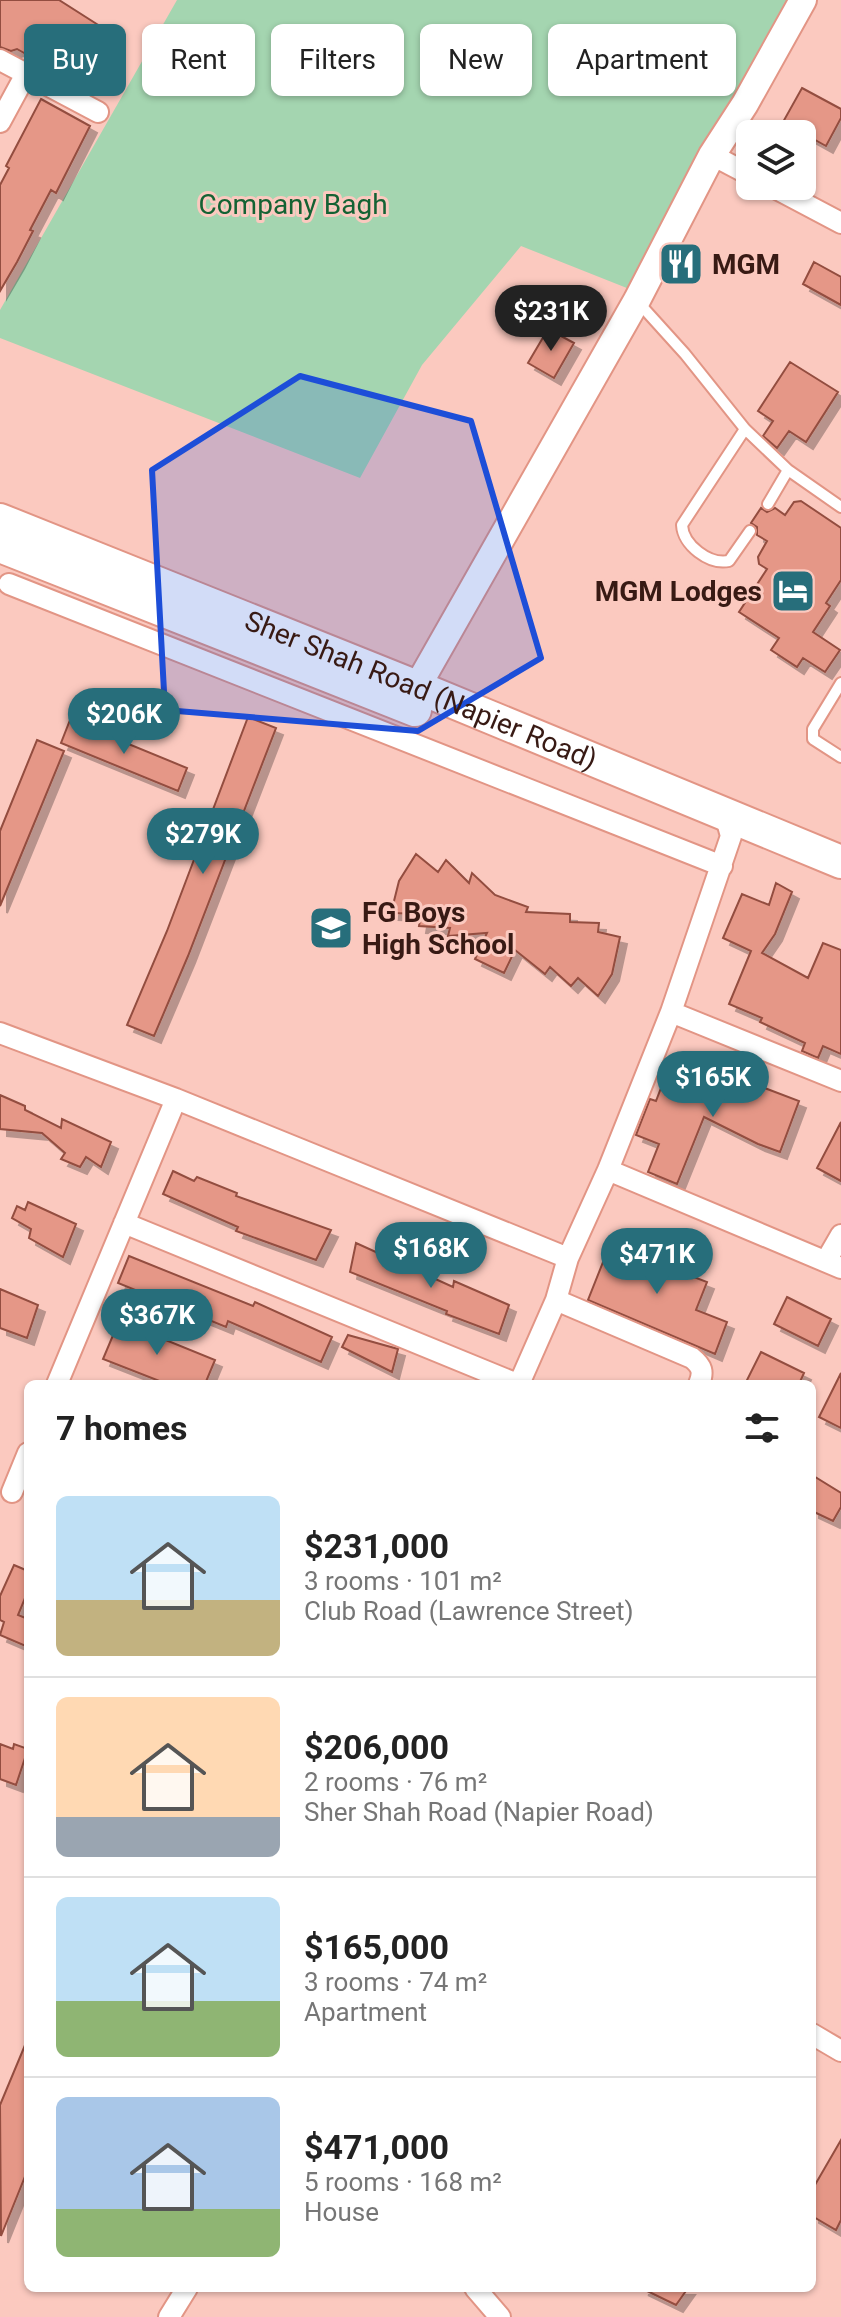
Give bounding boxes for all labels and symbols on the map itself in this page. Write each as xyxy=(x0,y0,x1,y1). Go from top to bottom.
park label: Company Bagh xyxy=(198,188,388,221)
restaurant icon: MGM xyxy=(657,240,705,288)
place label: MGM xyxy=(712,248,780,281)
pin: $231K xyxy=(495,285,607,353)
hotel icon: MGM Lodges xyxy=(769,567,817,615)
place label: MGM Lodges xyxy=(595,575,762,608)
street label: Sher Shah Road (Napier Road) xyxy=(240,604,602,776)
pin: $206K xyxy=(68,688,180,756)
pin: $279K xyxy=(147,808,259,876)
place label: FG Boys High School xyxy=(362,896,514,961)
school or university icon: FG Boys High School xyxy=(307,904,355,952)
pin: $165K xyxy=(657,1051,769,1119)
pin: $168K xyxy=(375,1222,487,1290)
pin: $471K xyxy=(601,1228,713,1296)
pin: $367K xyxy=(101,1289,213,1357)

